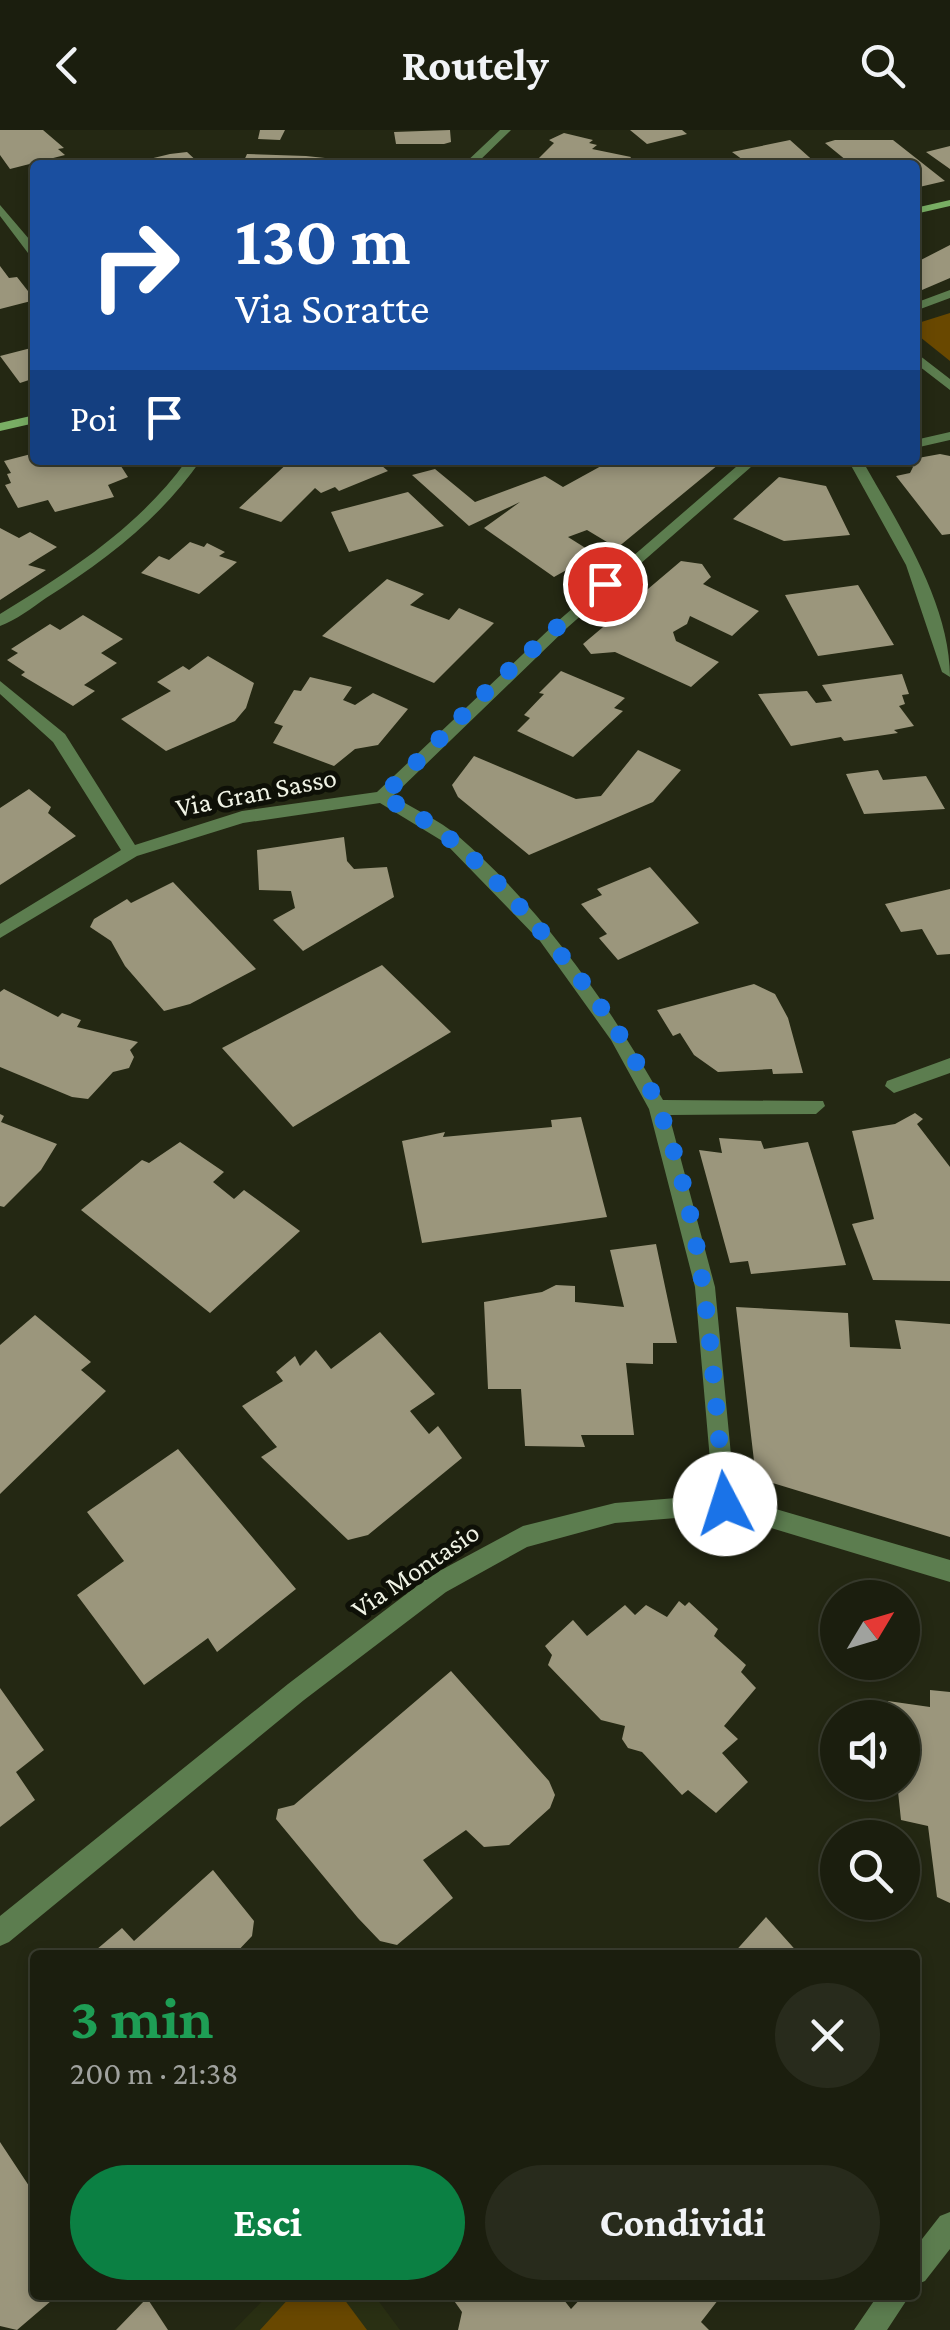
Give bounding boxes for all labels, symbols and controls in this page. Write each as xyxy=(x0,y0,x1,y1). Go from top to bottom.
icon: back xyxy=(40,38,95,93)
icon: search xyxy=(855,38,910,93)
text: Routely xyxy=(401,40,549,90)
icon: right xyxy=(70,200,200,330)
text: 130 m xyxy=(235,201,411,279)
text: Via Soratte xyxy=(235,283,430,333)
icon: arrive xyxy=(137,390,192,445)
text: Poi xyxy=(70,397,117,439)
pin xyxy=(563,542,648,627)
icon: arrive xyxy=(578,557,633,612)
street label: Via Gran Sasso xyxy=(173,761,339,823)
position arrow xyxy=(673,1452,777,1556)
street label: Via Montasio xyxy=(345,1516,485,1624)
north arrow xyxy=(820,1580,920,1680)
map controls xyxy=(820,1580,920,1920)
button: sound xyxy=(820,1700,920,1800)
button: search xyxy=(820,1820,920,1920)
button: close xyxy=(775,1983,880,2088)
text: 3 min xyxy=(70,1984,214,2051)
text: 200 m · 21:38 xyxy=(70,2055,238,2091)
button: Esci xyxy=(70,2165,465,2280)
button: Condividi xyxy=(485,2165,880,2280)

